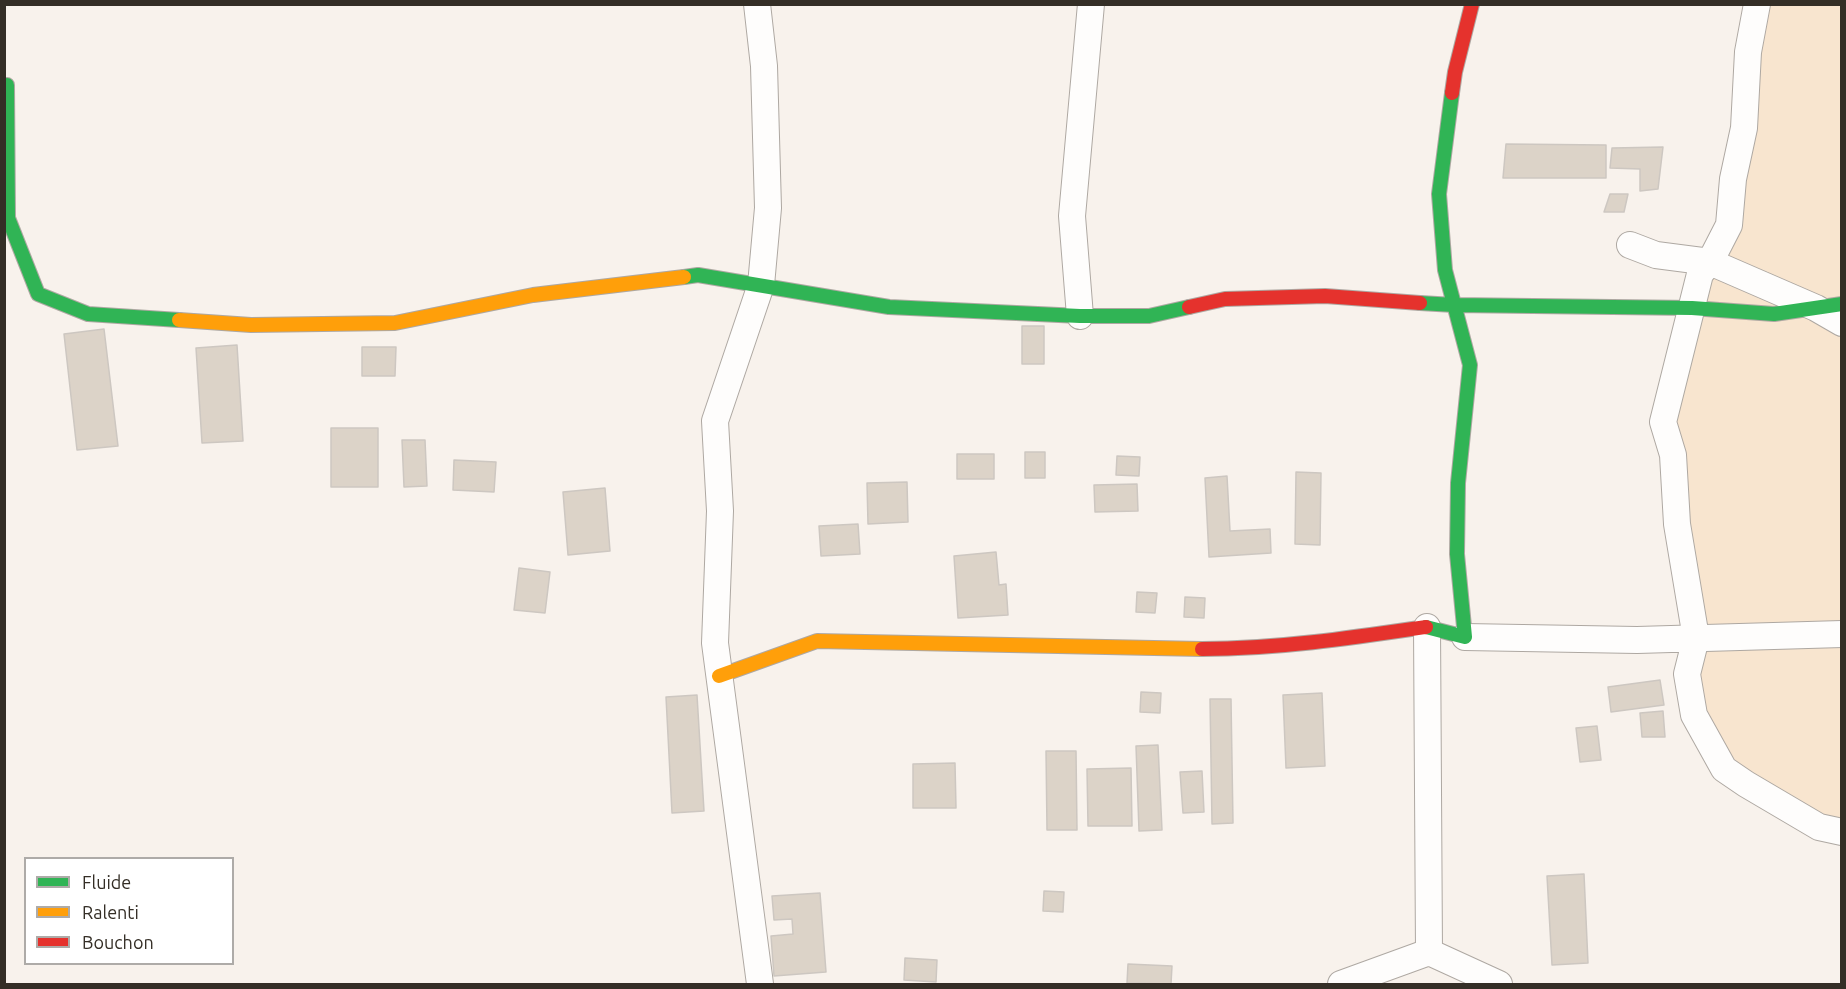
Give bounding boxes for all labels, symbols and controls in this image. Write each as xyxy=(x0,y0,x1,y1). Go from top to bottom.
legend xyxy=(24,857,234,965)
text: Fluide xyxy=(82,872,131,892)
text: Ralenti xyxy=(82,902,139,922)
text: Bouchon xyxy=(82,932,154,952)

